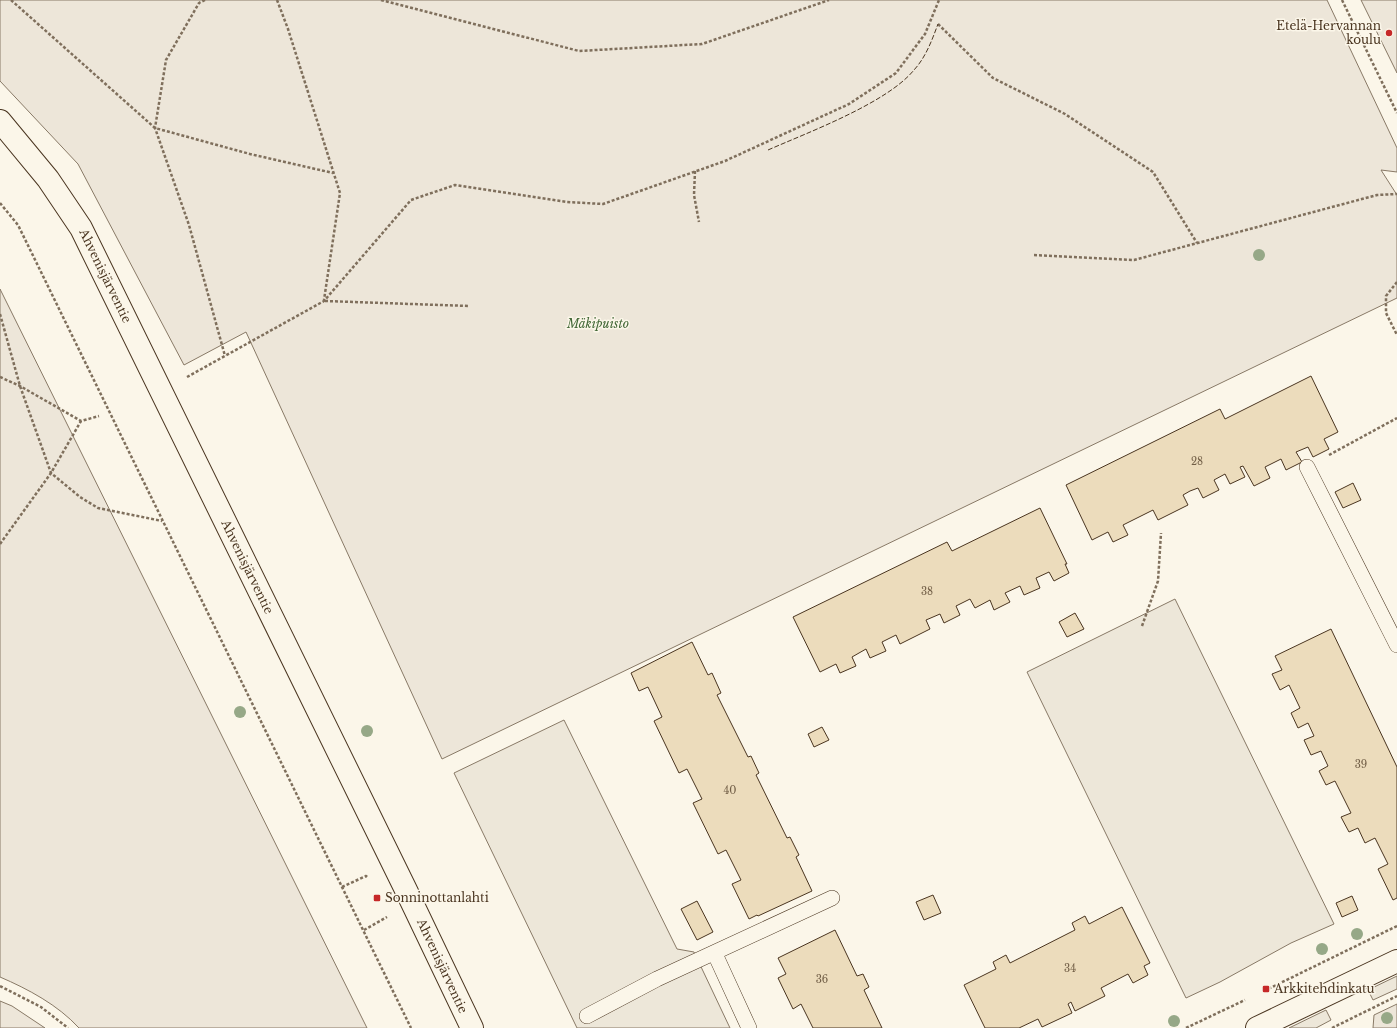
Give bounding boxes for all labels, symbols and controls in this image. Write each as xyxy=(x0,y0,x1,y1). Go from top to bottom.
place label: Etelä-Hervannan koulu xyxy=(1276,18,1381,47)
marker: Etelä-Hervannan koulu xyxy=(1384,28,1394,38)
street label: Ahvenisjärventie xyxy=(76,225,135,325)
park label: Mäkipuisto xyxy=(566,316,629,331)
house number: 28 xyxy=(1191,455,1203,468)
street label: Ahvenisjärventie xyxy=(218,516,277,616)
house number: 38 xyxy=(921,585,933,598)
house number: 39 xyxy=(1355,758,1367,771)
house number: 40 xyxy=(724,784,737,797)
place label: Sonninottanlahti xyxy=(385,890,489,905)
marker: Sonninottanlahti xyxy=(372,893,382,903)
street label: Ahvenisjärventie xyxy=(414,915,471,1016)
house number: 34 xyxy=(1064,962,1076,975)
house number: 36 xyxy=(816,973,828,986)
place label: Arkkitehdinkatu xyxy=(1273,981,1375,996)
marker: Arkkitehdinkatu xyxy=(1261,984,1271,994)

